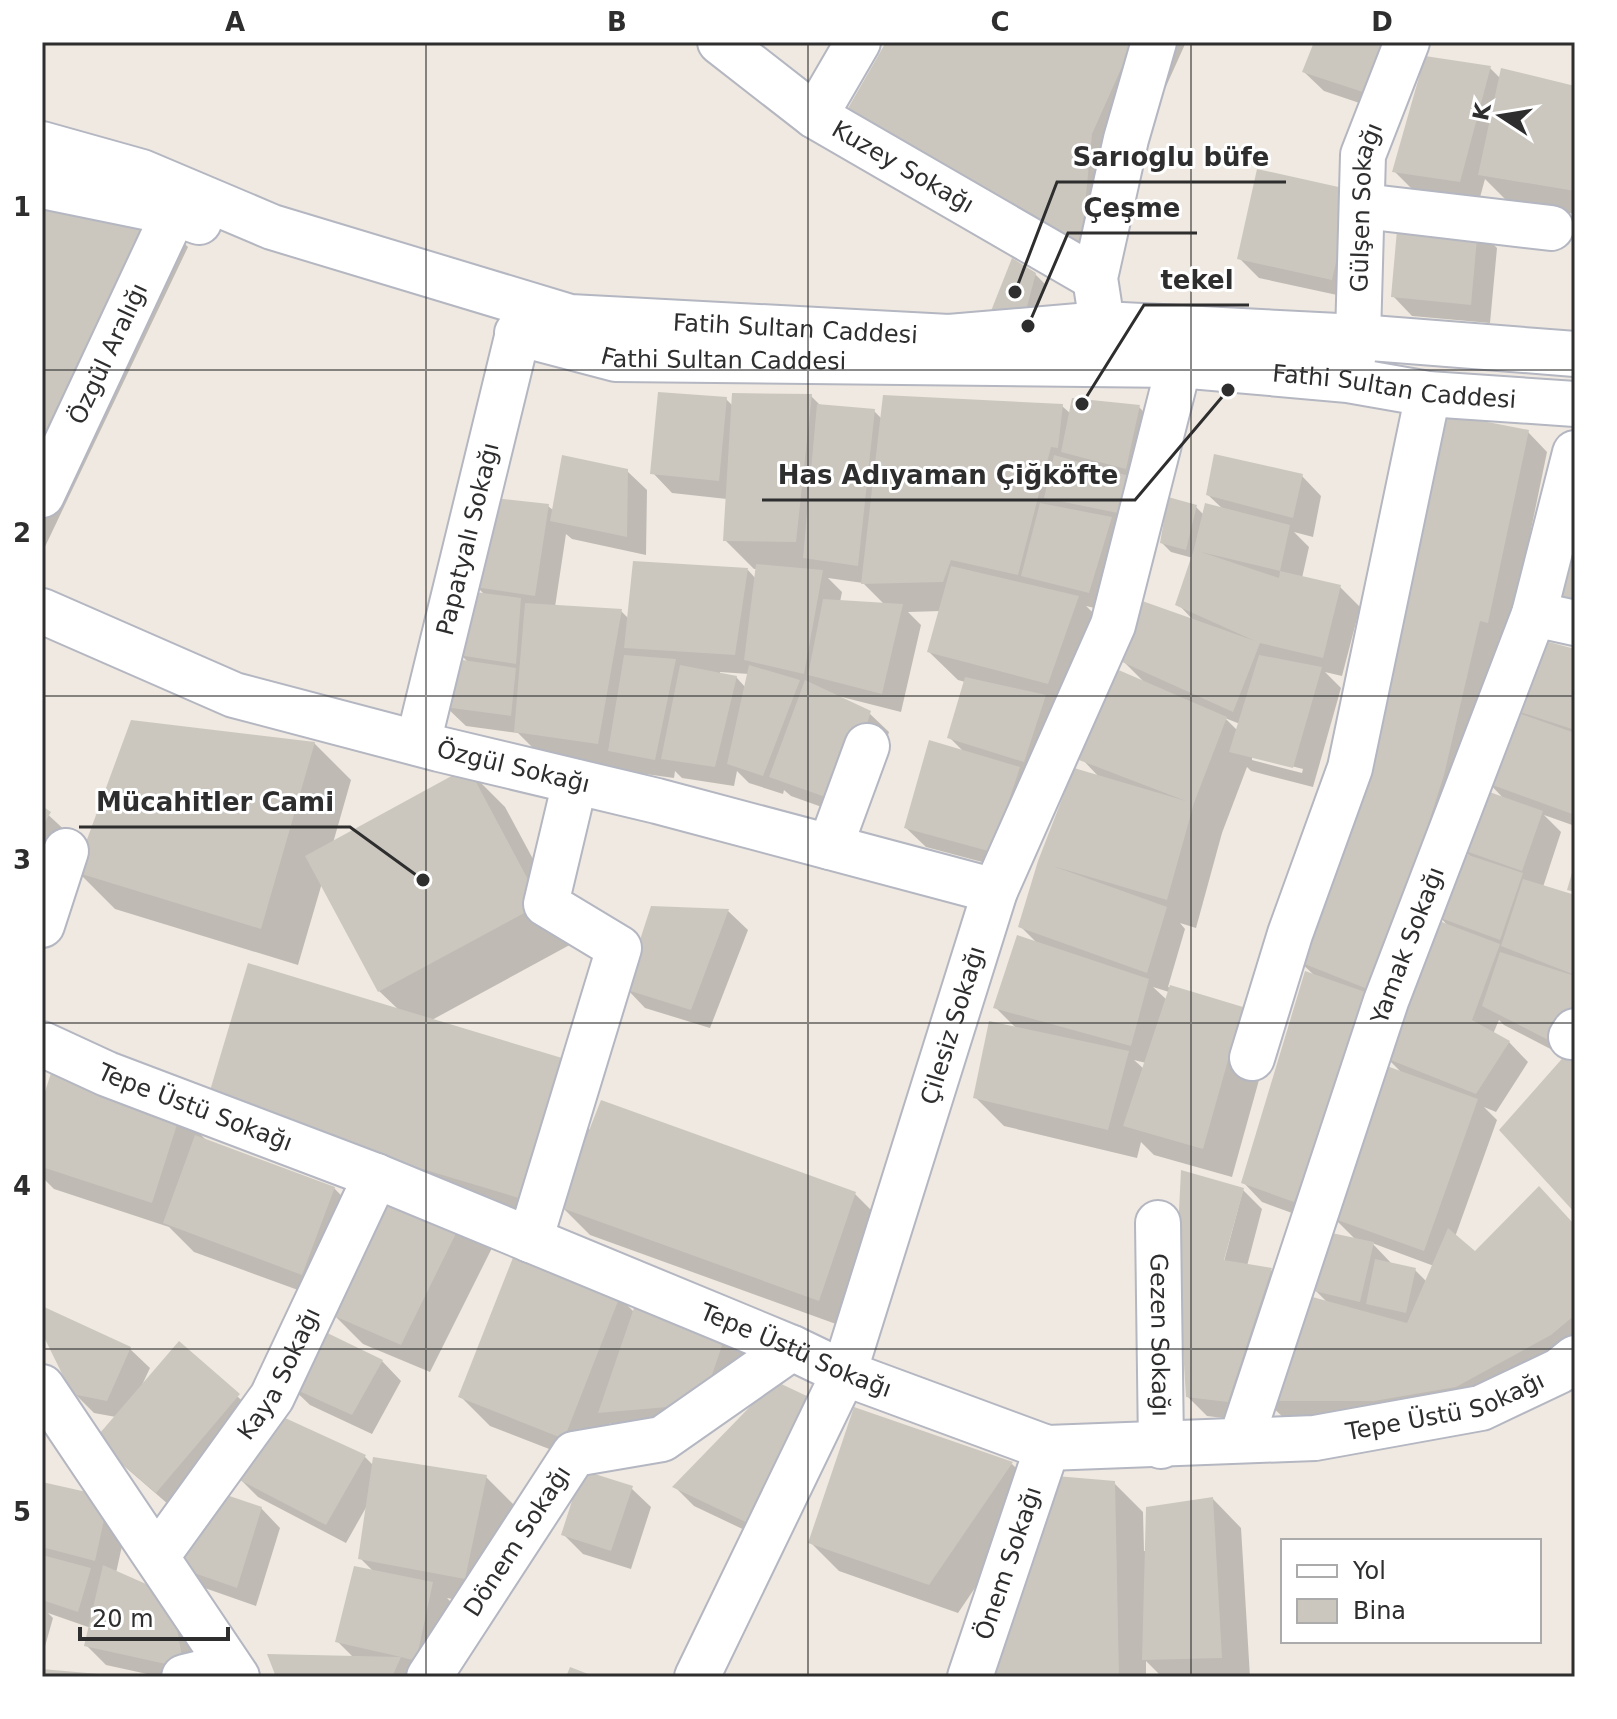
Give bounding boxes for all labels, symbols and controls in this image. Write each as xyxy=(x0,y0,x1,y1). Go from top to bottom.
text: A xyxy=(225,7,245,37)
text: B xyxy=(607,7,627,37)
text: C xyxy=(990,7,1010,37)
text: D xyxy=(1371,7,1393,37)
north arrow xyxy=(1461,76,1541,156)
text: K xyxy=(1468,100,1496,123)
street label: Kuzey Sokağı xyxy=(827,115,979,219)
street label: Gülşen Sokağı xyxy=(1345,119,1388,293)
callout: Sarıoglu büfe xyxy=(1057,132,1286,182)
text: Sarıoglu büfe xyxy=(1072,142,1270,172)
callout: Çeşme xyxy=(1068,183,1197,233)
text: 1 xyxy=(13,192,31,222)
text: Çeşme xyxy=(1084,193,1180,223)
callout: tekel xyxy=(1144,255,1249,305)
text: tekel xyxy=(1160,265,1234,295)
street label: Özgül Aralığı xyxy=(62,279,153,429)
street label: Fatih Sultan Caddesi xyxy=(672,308,919,349)
street label: Fathi Sultan Caddesi xyxy=(598,342,846,375)
street label: Fathi Sultan Caddesi xyxy=(1271,359,1517,414)
street label: Papatyalı Sokağı xyxy=(431,440,505,638)
callout: Has Adıyaman Çiğköfte xyxy=(762,450,1135,500)
text: Has Adıyaman Çiğköfte xyxy=(778,460,1118,490)
text: 2 xyxy=(13,518,31,548)
street label: Özgül Sokağı xyxy=(434,734,593,798)
callout: Mücahitler Cami xyxy=(79,777,350,827)
text: Mücahitler Cami xyxy=(96,787,334,817)
text: 3 xyxy=(13,845,31,875)
street label: Yamak Sokağı xyxy=(1365,863,1450,1028)
street label: Çilesiz Sokağı xyxy=(915,943,991,1108)
street label: Tepe Üstü Sokağı xyxy=(93,1057,296,1157)
text: 4 xyxy=(13,1171,31,1201)
street label: Gezen Sokağı xyxy=(1144,1253,1175,1417)
street label: Tepe Üstü Sokağı xyxy=(695,1297,895,1403)
street label: Kaya Sokağı xyxy=(232,1303,326,1445)
street label: Tepe Üstü Sokağı xyxy=(1343,1366,1549,1446)
street label: Dönem Sokağı xyxy=(458,1461,577,1622)
street label: Önem Sokağı xyxy=(969,1483,1047,1644)
text: 5 xyxy=(13,1497,31,1527)
legend xyxy=(1281,1539,1541,1643)
text: Yol xyxy=(1352,1557,1386,1585)
scale bar xyxy=(80,1591,228,1641)
text: Bina xyxy=(1353,1597,1406,1625)
text: 20 m xyxy=(92,1605,154,1633)

